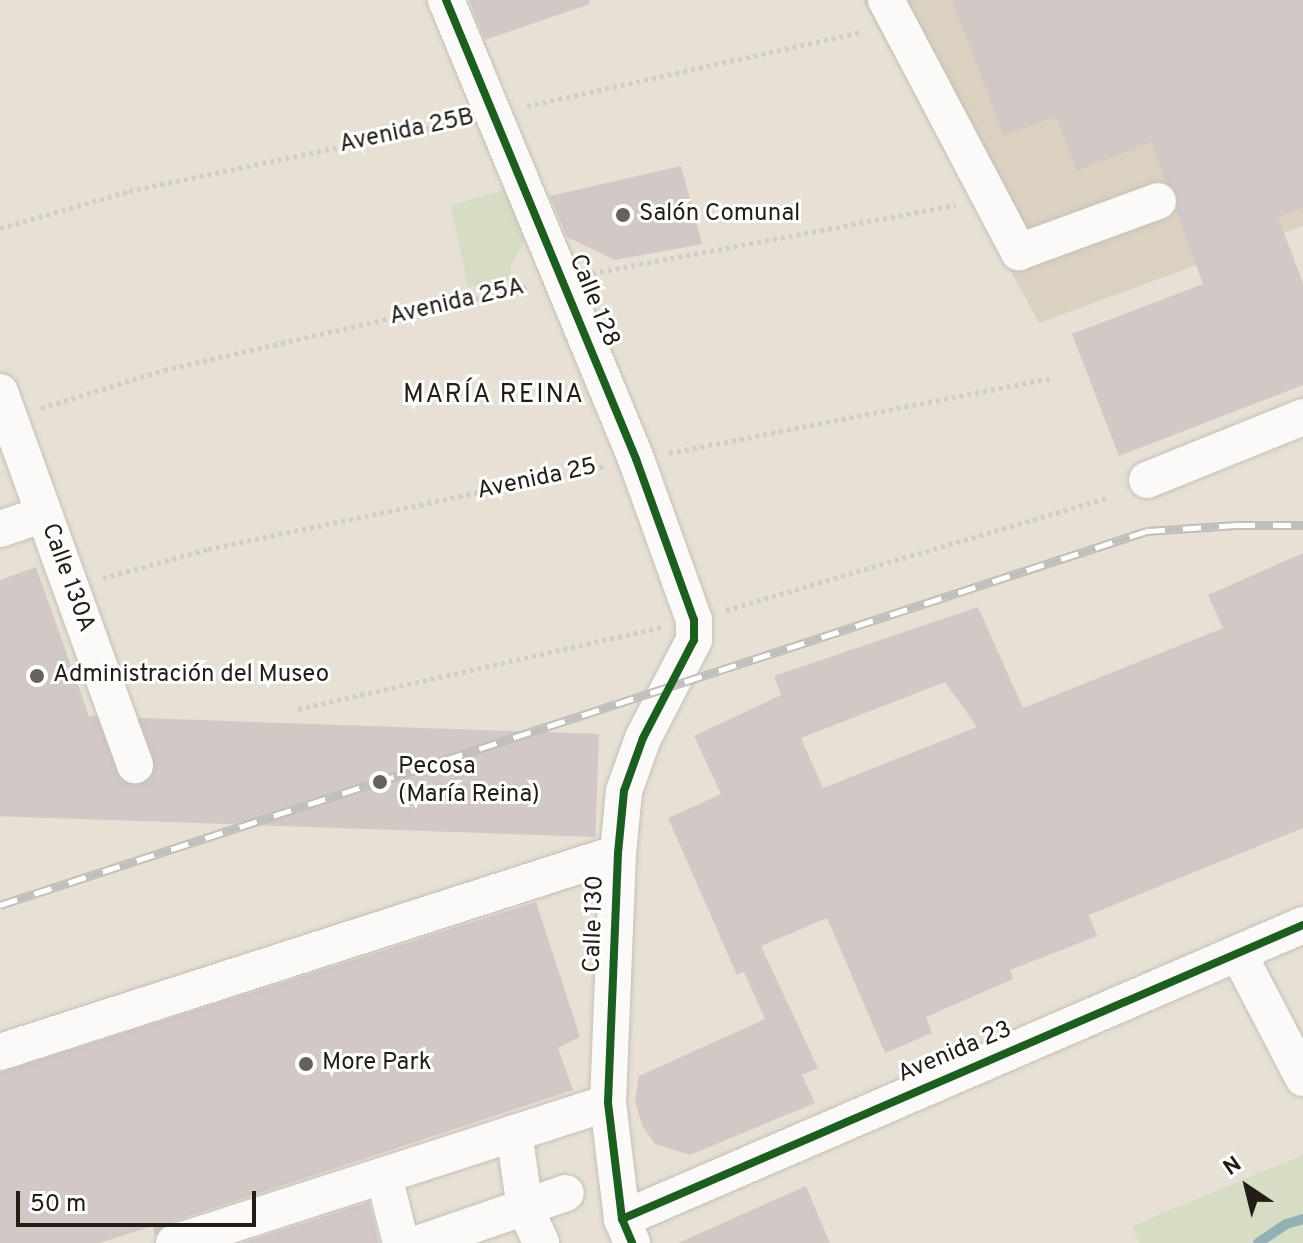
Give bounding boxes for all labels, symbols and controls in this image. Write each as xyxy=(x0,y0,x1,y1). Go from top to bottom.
street label: Avenida 25B xyxy=(337,104,477,160)
place label: Salón Comunal xyxy=(639,201,800,229)
marker: Salón Comunal xyxy=(614,206,632,224)
street label: Calle 128 xyxy=(561,250,625,352)
street label: Avenida 25A xyxy=(387,274,527,332)
district label: MARÍA REINA xyxy=(403,380,585,412)
street label: Avenida 25 xyxy=(475,453,599,507)
street label: Calle 130A xyxy=(34,520,100,636)
place label: Administración del Museo xyxy=(53,662,329,690)
marker: Administración del Museo xyxy=(28,667,46,685)
place label: Pecosa (María Reina) xyxy=(398,754,540,810)
marker: Pecosa (María Reina) xyxy=(369,771,391,793)
street label: Calle 130 xyxy=(579,875,611,973)
street label: Avenida 23 xyxy=(894,1016,1016,1090)
place label: More Park xyxy=(322,1050,431,1078)
marker: More Park xyxy=(297,1055,315,1073)
north arrow xyxy=(1207,1147,1287,1227)
text: N xyxy=(1219,1151,1247,1183)
scale bar xyxy=(20,1175,260,1225)
text: 50 m xyxy=(30,1190,86,1220)

